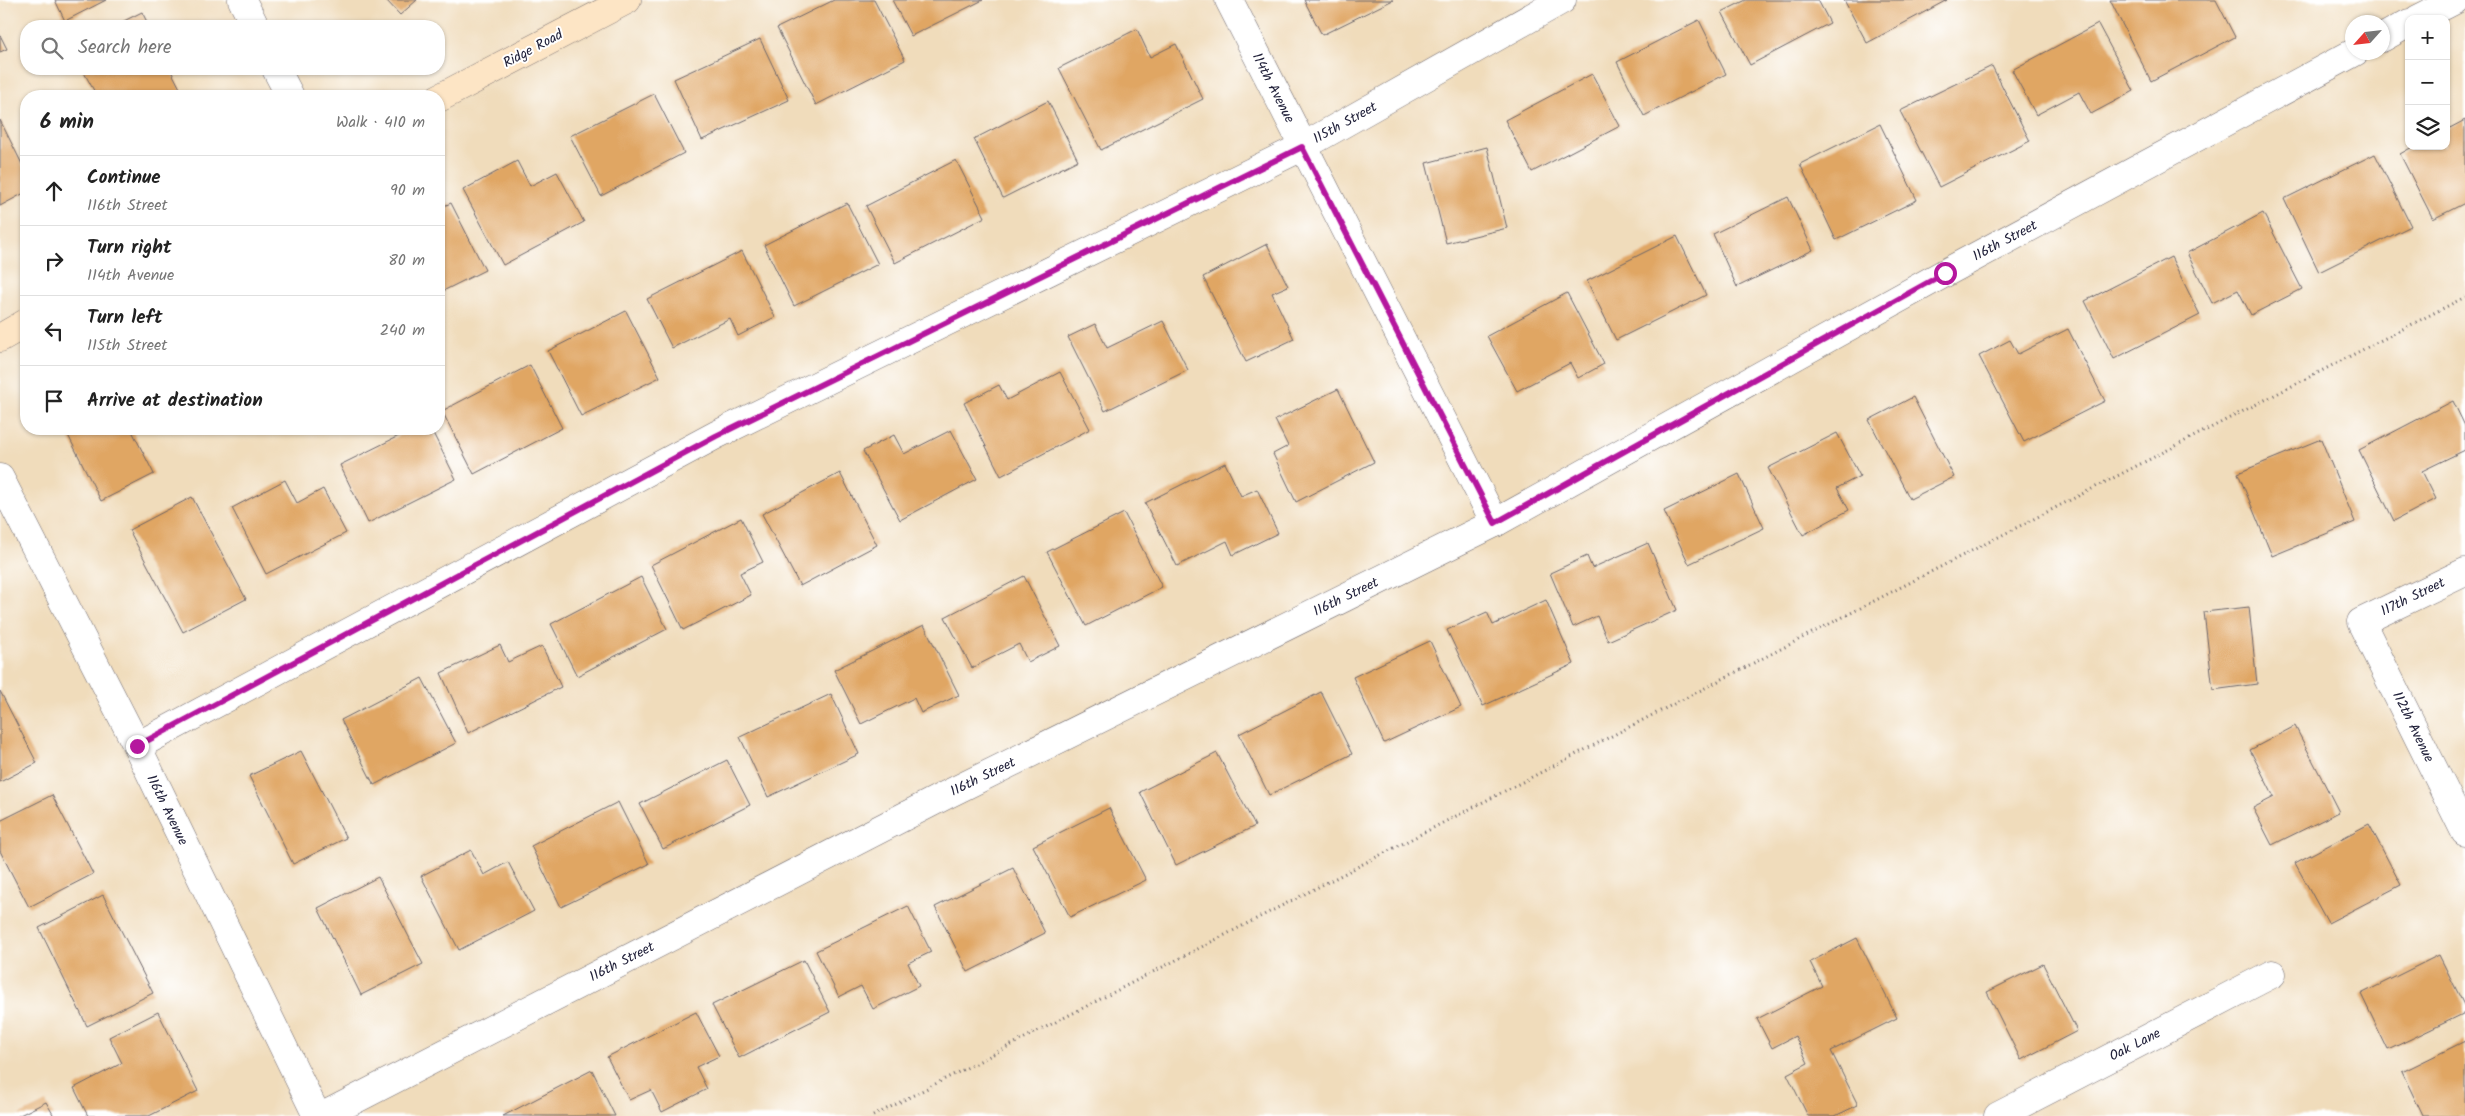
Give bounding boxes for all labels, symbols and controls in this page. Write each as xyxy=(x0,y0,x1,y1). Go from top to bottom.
north arrow xyxy=(2345,15,2390,60)
map controls xyxy=(2405,15,2450,150)
button: + xyxy=(2405,15,2450,60)
search box xyxy=(20,20,445,75)
street label: Ridge Road xyxy=(499,24,568,74)
text: Search here xyxy=(78,33,172,63)
icon: search xyxy=(38,34,66,62)
street label: 114th Avenue xyxy=(1246,49,1300,128)
button: − xyxy=(2405,60,2450,105)
street label: 115th Street xyxy=(1309,96,1382,150)
button: layers xyxy=(2405,105,2450,150)
text: 6 min xyxy=(40,106,94,139)
text: Walk · 410 m xyxy=(336,110,425,135)
text: Continue xyxy=(87,163,160,193)
icon: ahead xyxy=(40,177,68,205)
text: 90 m xyxy=(390,178,425,203)
text: 116th Street xyxy=(87,193,168,218)
street label: 116th Street xyxy=(1969,214,2042,267)
text: Turn right xyxy=(87,233,172,263)
icon: right xyxy=(40,247,68,275)
text: 80 m xyxy=(388,248,425,273)
route start xyxy=(1934,262,1957,285)
text: 114th Avenue xyxy=(87,263,174,288)
text: Turn left xyxy=(87,303,162,333)
icon: left xyxy=(40,317,68,345)
text: 240 m xyxy=(380,318,425,343)
text: 115th Street xyxy=(87,333,167,358)
text: Arrive at destination xyxy=(87,386,263,416)
icon: arrive xyxy=(40,387,68,415)
street label: 116th Street xyxy=(1309,571,1383,622)
street label: 117th Street xyxy=(2377,572,2449,622)
street label: 112th Avenue xyxy=(2386,688,2440,767)
route end xyxy=(126,735,149,758)
street label: 116th Street xyxy=(946,751,1020,802)
street label: 116th Avenue xyxy=(140,771,194,850)
street label: 116th Street xyxy=(586,936,659,988)
street label: Oak Lane xyxy=(2105,1022,2165,1067)

